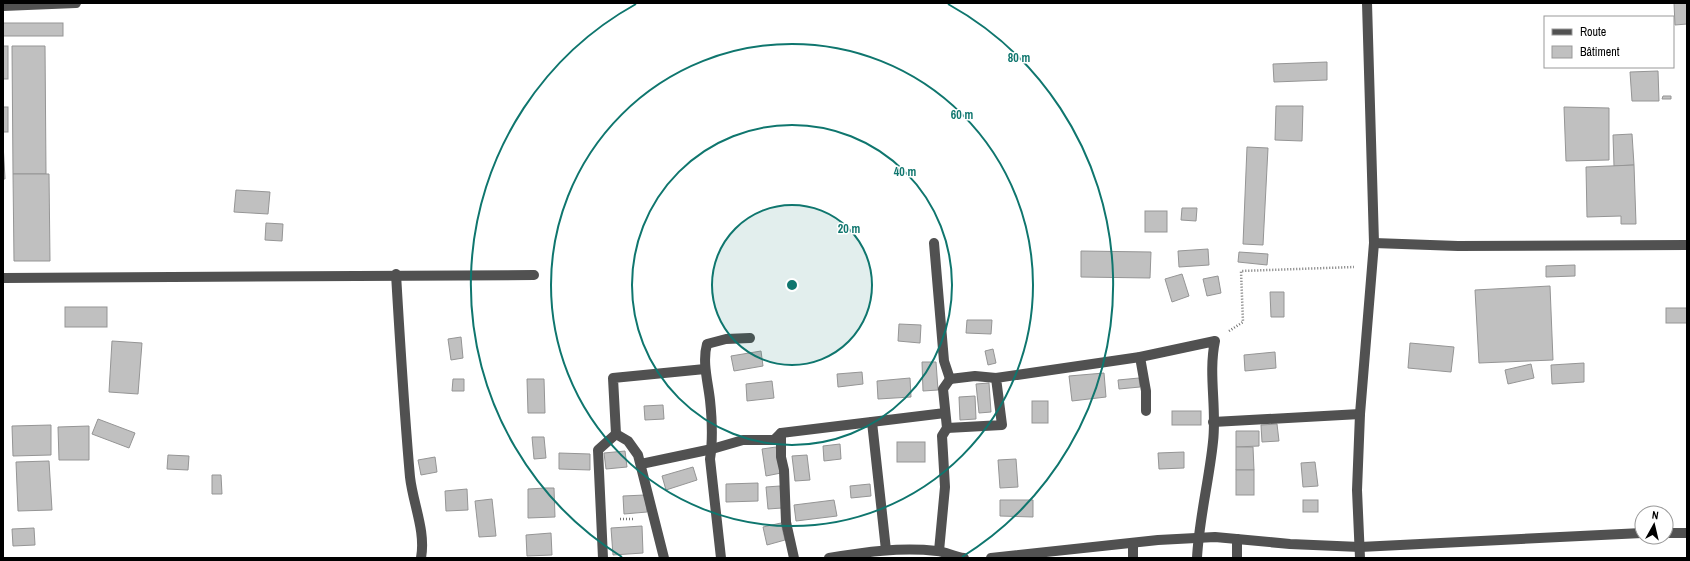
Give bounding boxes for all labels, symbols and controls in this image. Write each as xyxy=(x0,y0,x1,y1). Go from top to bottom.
legend xyxy=(1544,16,1674,68)
text: Route xyxy=(1580,24,1606,40)
text: Bâtiment xyxy=(1580,44,1620,60)
text: 80 m xyxy=(1008,50,1030,66)
text: 60 m xyxy=(951,107,973,123)
text: 40 m xyxy=(894,164,916,180)
text: 20 m xyxy=(838,221,860,237)
centre of rings xyxy=(785,278,799,292)
north arrow xyxy=(1634,505,1674,545)
text: N xyxy=(1651,508,1660,522)

